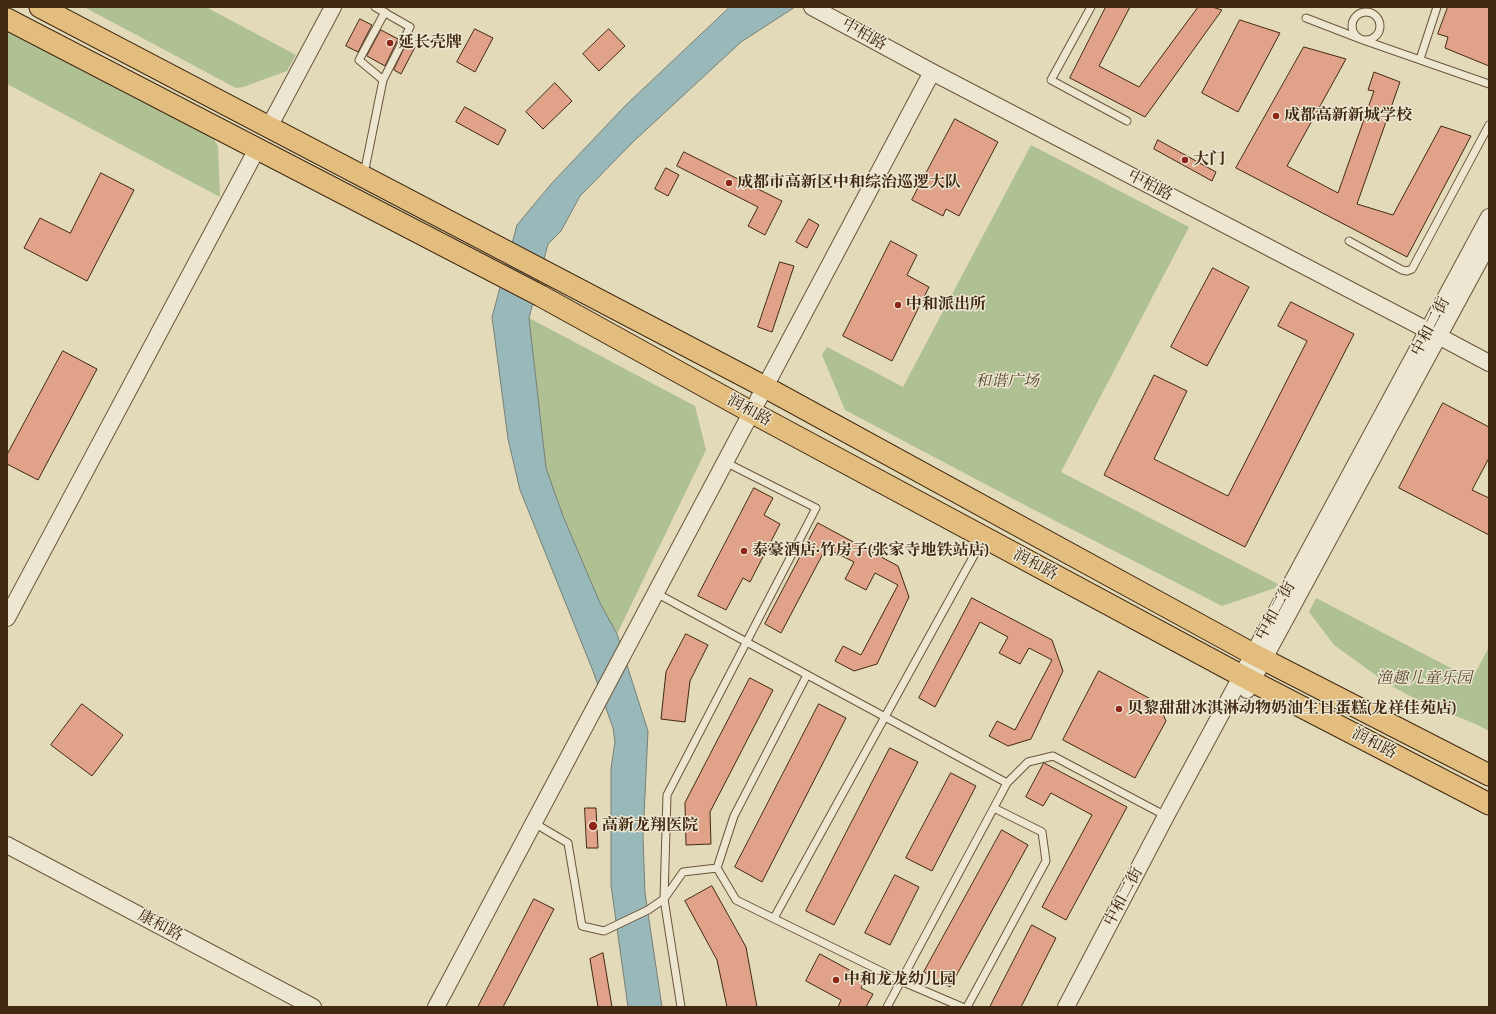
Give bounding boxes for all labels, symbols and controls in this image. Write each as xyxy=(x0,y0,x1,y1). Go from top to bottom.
street label: 中柏路 xyxy=(838,15,890,55)
place label: 延长壳牌 xyxy=(398,33,462,53)
marker: 延长壳牌 xyxy=(385,38,395,48)
place label: 成都高新新城学校 xyxy=(1284,106,1412,126)
marker: 成都高新新城学校 xyxy=(1271,111,1281,121)
place label: 大门 xyxy=(1193,150,1225,170)
marker: 大门 xyxy=(1180,155,1190,165)
street label: 中柏路 xyxy=(1124,167,1176,205)
place label: 成都市高新区中和综治巡逻大队 xyxy=(737,173,961,193)
marker: 成都市高新区中和综治巡逻大队 xyxy=(724,178,734,188)
street label: 中和二街 xyxy=(1408,294,1454,360)
place label: 中和派出所 xyxy=(906,295,986,315)
marker: 中和派出所 xyxy=(893,300,903,310)
park label: 和谐广场 xyxy=(975,372,1039,392)
street label: 润和路 xyxy=(723,391,775,431)
place label: 泰豪酒店·竹房子(张家寺地铁站店) xyxy=(752,541,989,561)
street label: 润和路 xyxy=(1009,545,1061,585)
marker: 泰豪酒店·竹房子(张家寺地铁站店) xyxy=(739,546,749,556)
street label: 中和二街 xyxy=(1252,578,1300,644)
park label: 渔趣儿童乐园 xyxy=(1376,669,1472,689)
place label: 贝黎甜甜冰淇淋动物奶油生日蛋糕(龙祥佳苑店) xyxy=(1127,699,1456,719)
marker: 贝黎甜甜冰淇淋动物奶油生日蛋糕(龙祥佳苑店) xyxy=(1114,704,1124,714)
street label: 润和路 xyxy=(1348,725,1400,763)
place label: 高新龙翔医院 xyxy=(602,816,698,836)
marker: 高新龙翔医院 xyxy=(587,820,599,832)
street label: 中和二街 xyxy=(1101,864,1147,930)
street label: 康和路 xyxy=(134,906,186,946)
place label: 中和龙龙幼儿园 xyxy=(844,970,956,990)
marker: 中和龙龙幼儿园 xyxy=(831,975,841,985)

